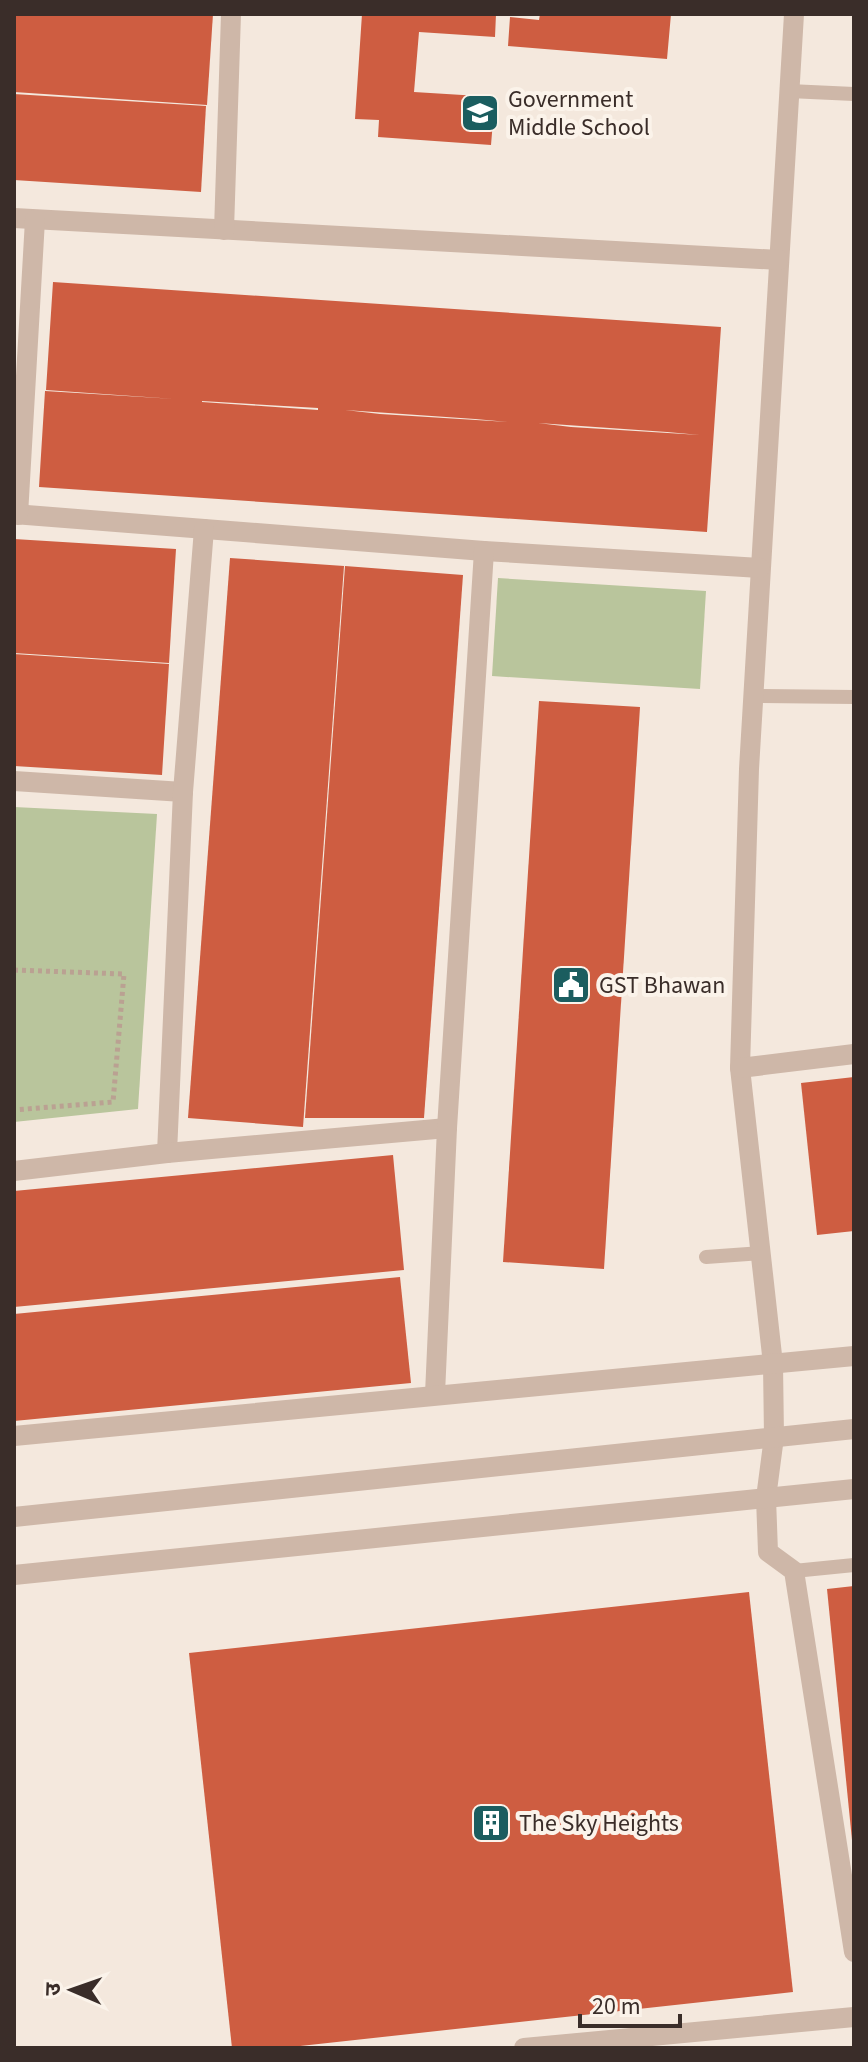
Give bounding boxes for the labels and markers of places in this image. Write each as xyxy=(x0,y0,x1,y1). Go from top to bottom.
place label: Government Middle School xyxy=(508,82,650,145)
school or university icon: Government Middle School xyxy=(459,92,501,134)
public building icon: GST Bhawan xyxy=(550,964,592,1006)
place label: GST Bhawan xyxy=(599,968,725,1003)
building icon: The Sky Heights xyxy=(470,1802,512,1844)
place label: The Sky Heights xyxy=(519,1806,679,1841)

